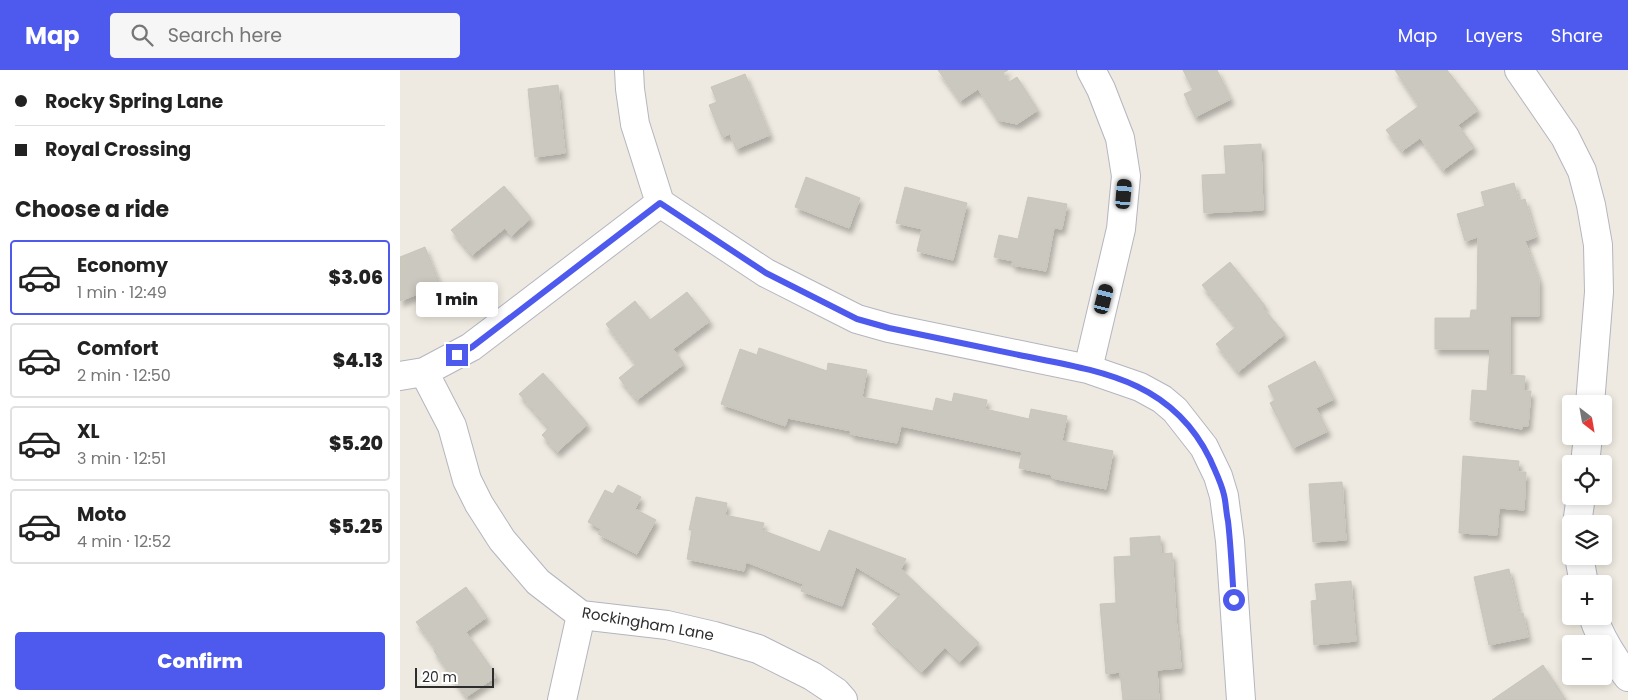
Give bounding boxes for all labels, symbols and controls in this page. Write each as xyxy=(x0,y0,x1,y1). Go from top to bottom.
search box xyxy=(110,13,460,58)
text: Map xyxy=(25,19,80,52)
icon: search xyxy=(128,21,156,49)
text: Search here xyxy=(168,22,282,49)
text: Map xyxy=(1398,23,1438,48)
text: Layers xyxy=(1466,23,1523,48)
text: Share xyxy=(1551,23,1603,48)
text: Rocky Spring Lane xyxy=(45,88,223,115)
text: Royal Crossing xyxy=(45,136,191,163)
car xyxy=(1115,178,1132,210)
text: Choose a ride xyxy=(15,194,169,225)
text: Economy xyxy=(77,252,168,279)
icon: car xyxy=(17,255,62,300)
text: $3.06 xyxy=(329,264,383,291)
text: 1 min · 12:49 xyxy=(77,281,167,304)
callout: 1 min xyxy=(416,282,498,318)
car xyxy=(1093,283,1114,315)
text: 1 min xyxy=(436,288,478,311)
text: Comfort xyxy=(77,335,159,362)
icon: car xyxy=(17,338,62,383)
route end xyxy=(446,344,468,366)
text: $4.13 xyxy=(333,347,383,374)
text: 2 min · 12:50 xyxy=(77,364,171,387)
north arrow xyxy=(1562,395,1612,445)
map controls xyxy=(1562,395,1612,685)
text: XL xyxy=(77,418,100,445)
icon: car xyxy=(17,421,62,466)
text: $5.20 xyxy=(329,430,383,457)
text: 3 min · 12:51 xyxy=(77,447,166,470)
button: locate xyxy=(1562,455,1612,505)
text: Moto xyxy=(77,501,126,528)
icon: car xyxy=(17,504,62,549)
text: $5.25 xyxy=(329,513,383,540)
button: layers xyxy=(1562,515,1612,565)
text: 4 min · 12:52 xyxy=(77,530,171,553)
button: + xyxy=(1562,575,1612,625)
route start xyxy=(1223,589,1245,611)
street label: Rockingham Lane xyxy=(580,602,716,645)
button: Confirm xyxy=(15,632,385,690)
button: − xyxy=(1562,635,1612,685)
scale bar xyxy=(415,665,494,688)
text: 20 m xyxy=(422,667,457,687)

